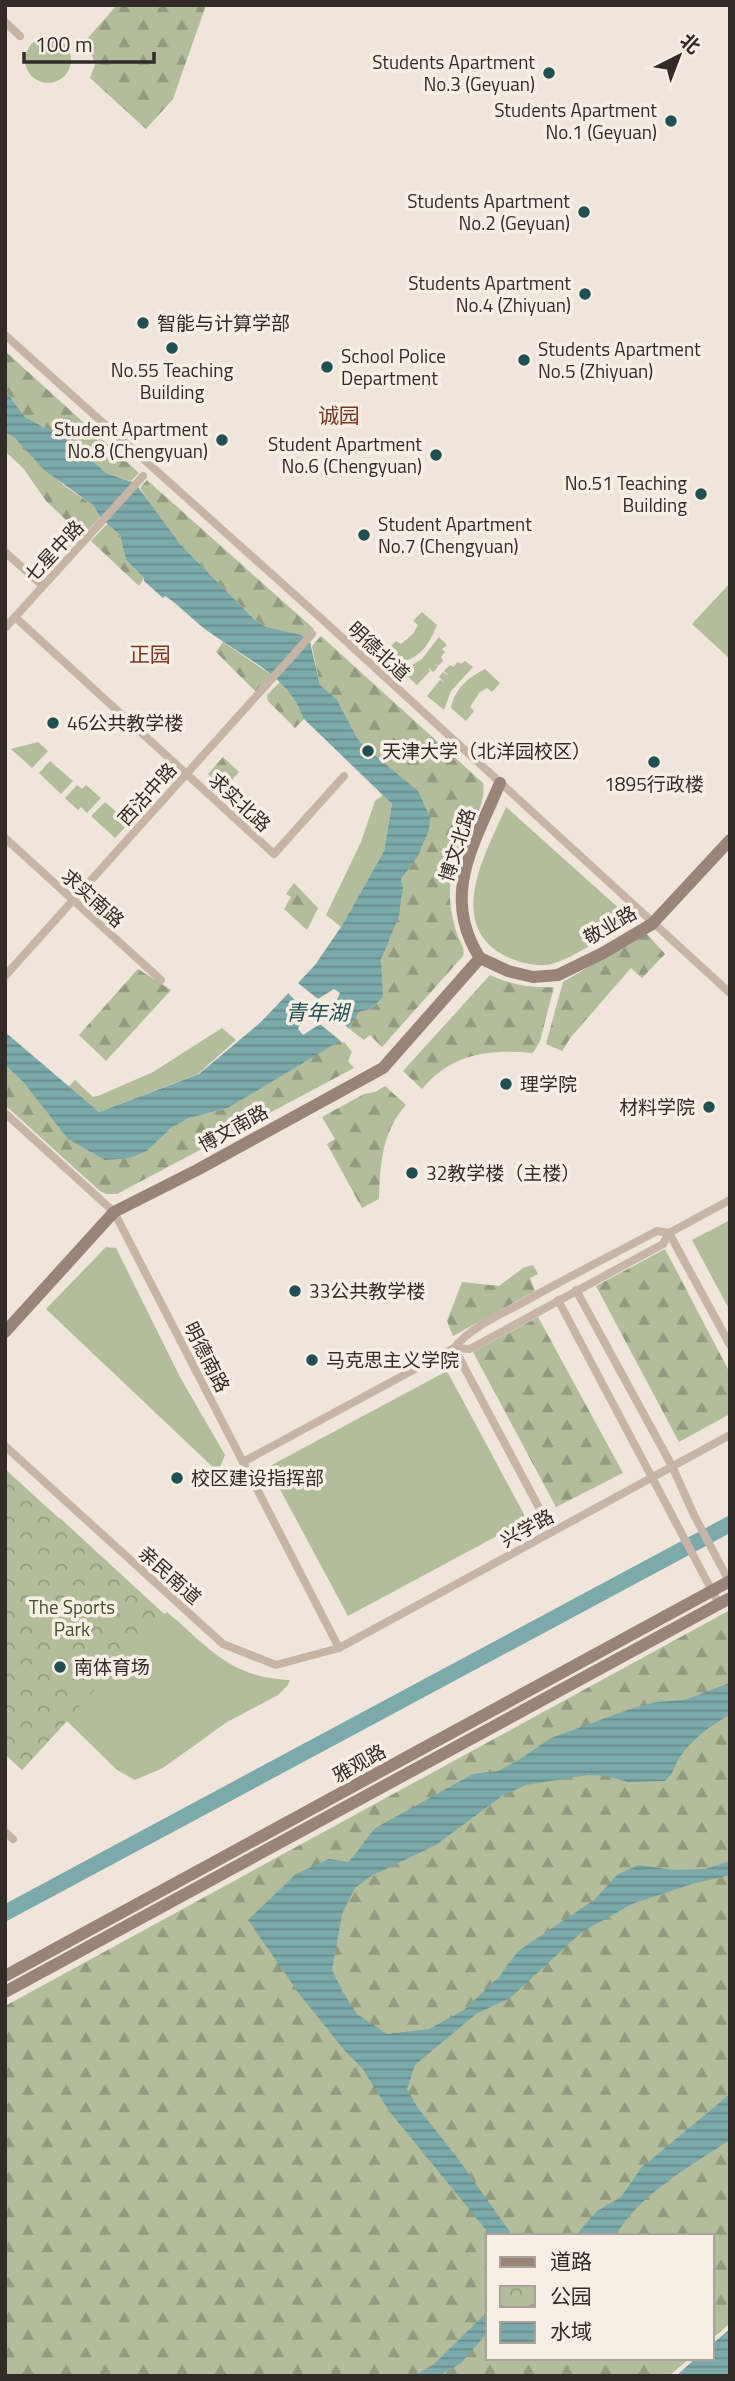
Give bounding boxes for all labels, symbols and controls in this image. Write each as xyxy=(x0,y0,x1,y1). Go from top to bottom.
scale bar xyxy=(24,21,154,65)
north arrow xyxy=(644,21,714,91)
text: 北 xyxy=(674,26,707,60)
text: 100 m xyxy=(35,28,92,60)
place label: Students Apartment No.3 (Geyuan) xyxy=(372,47,535,98)
marker: Students Apartment No.3 (Geyuan) xyxy=(541,65,557,81)
place label: Students Apartment No.1 (Geyuan) xyxy=(494,95,657,146)
marker: Students Apartment No.1 (Geyuan) xyxy=(663,113,679,129)
place label: Students Apartment No.2 (Geyuan) xyxy=(407,186,570,237)
marker: Students Apartment No.2 (Geyuan) xyxy=(576,204,592,220)
place label: Students Apartment No.4 (Zhiyuan) xyxy=(408,268,571,319)
marker: Students Apartment No.4 (Zhiyuan) xyxy=(577,286,593,302)
place label: 智能与计算学部 xyxy=(157,308,290,337)
marker: 智能与计算学部 xyxy=(135,315,151,331)
place label: Students Apartment No.5 (Zhiyuan) xyxy=(538,334,701,385)
marker: No.55 Teaching Building xyxy=(164,340,180,356)
place label: School Police Department xyxy=(341,341,446,392)
marker: Students Apartment No.5 (Zhiyuan) xyxy=(516,352,532,368)
place label: No.55 Teaching Building xyxy=(111,355,233,406)
marker: School Police Department xyxy=(319,359,335,375)
district label: 诚园 xyxy=(318,399,360,431)
place label: Student Apartment No.8 (Chengyuan) xyxy=(54,414,208,465)
place label: Student Apartment No.6 (Chengyuan) xyxy=(268,429,422,480)
marker: Student Apartment No.8 (Chengyuan) xyxy=(214,432,230,448)
marker: Student Apartment No.6 (Chengyuan) xyxy=(428,447,444,463)
place label: No.51 Teaching Building xyxy=(565,468,687,519)
marker: No.51 Teaching Building xyxy=(693,486,709,502)
place label: Student Apartment No.7 (Chengyuan) xyxy=(378,509,532,560)
street label: 七星中路 xyxy=(17,513,90,588)
marker: Student Apartment No.7 (Chengyuan) xyxy=(356,527,372,543)
street label: 明德北道 xyxy=(342,614,417,687)
district label: 正园 xyxy=(129,638,171,670)
place label: 46公共教学楼 xyxy=(67,708,183,737)
marker: 46公共教学楼 xyxy=(45,715,61,731)
place label: 天津大学（北洋园校区） xyxy=(382,736,591,765)
marker: 天津大学（北洋园校区） xyxy=(360,743,376,759)
marker: 1895行政楼 xyxy=(646,754,662,770)
street label: 西沽中路 xyxy=(110,756,183,832)
street label: 求实北路 xyxy=(203,765,278,838)
place label: 1895行政楼 xyxy=(604,769,704,798)
street label: 博文北路 xyxy=(431,804,482,885)
street label: 求实南路 xyxy=(55,861,131,934)
street label: 敬业路 xyxy=(578,898,642,951)
water label: 青年湖 xyxy=(286,996,351,1028)
place label: 理学院 xyxy=(520,1069,577,1098)
marker: 理学院 xyxy=(498,1076,514,1092)
place label: 材料学院 xyxy=(619,1092,695,1121)
street label: 博文南路 xyxy=(192,1096,273,1159)
marker: 材料学院 xyxy=(701,1099,717,1115)
place label: 32教学楼（主楼） xyxy=(426,1158,580,1187)
marker: 32教学楼（主楼） xyxy=(404,1165,420,1181)
place label: 33公共教学楼 xyxy=(309,1276,425,1305)
marker: 33公共教学楼 xyxy=(287,1283,303,1299)
street label: 明德南路 xyxy=(177,1316,238,1397)
place label: 马克思主义学院 xyxy=(326,1345,459,1374)
marker: 马克思主义学院 xyxy=(304,1352,320,1368)
place label: 校区建设指挥部 xyxy=(191,1463,324,1492)
marker: 校区建设指挥部 xyxy=(169,1470,185,1486)
street label: 兴学路 xyxy=(495,1501,559,1554)
street label: 亲民南道 xyxy=(132,1538,208,1611)
park label: The Sports Park xyxy=(29,1592,115,1643)
place label: 南体育场 xyxy=(74,1652,150,1681)
marker: 南体育场 xyxy=(52,1659,68,1675)
street label: 雅观路 xyxy=(327,1736,391,1789)
legend xyxy=(486,2234,714,2360)
text: 道路 xyxy=(550,2245,592,2277)
text: 公园 xyxy=(550,2280,592,2312)
text: 水域 xyxy=(550,2315,592,2347)

